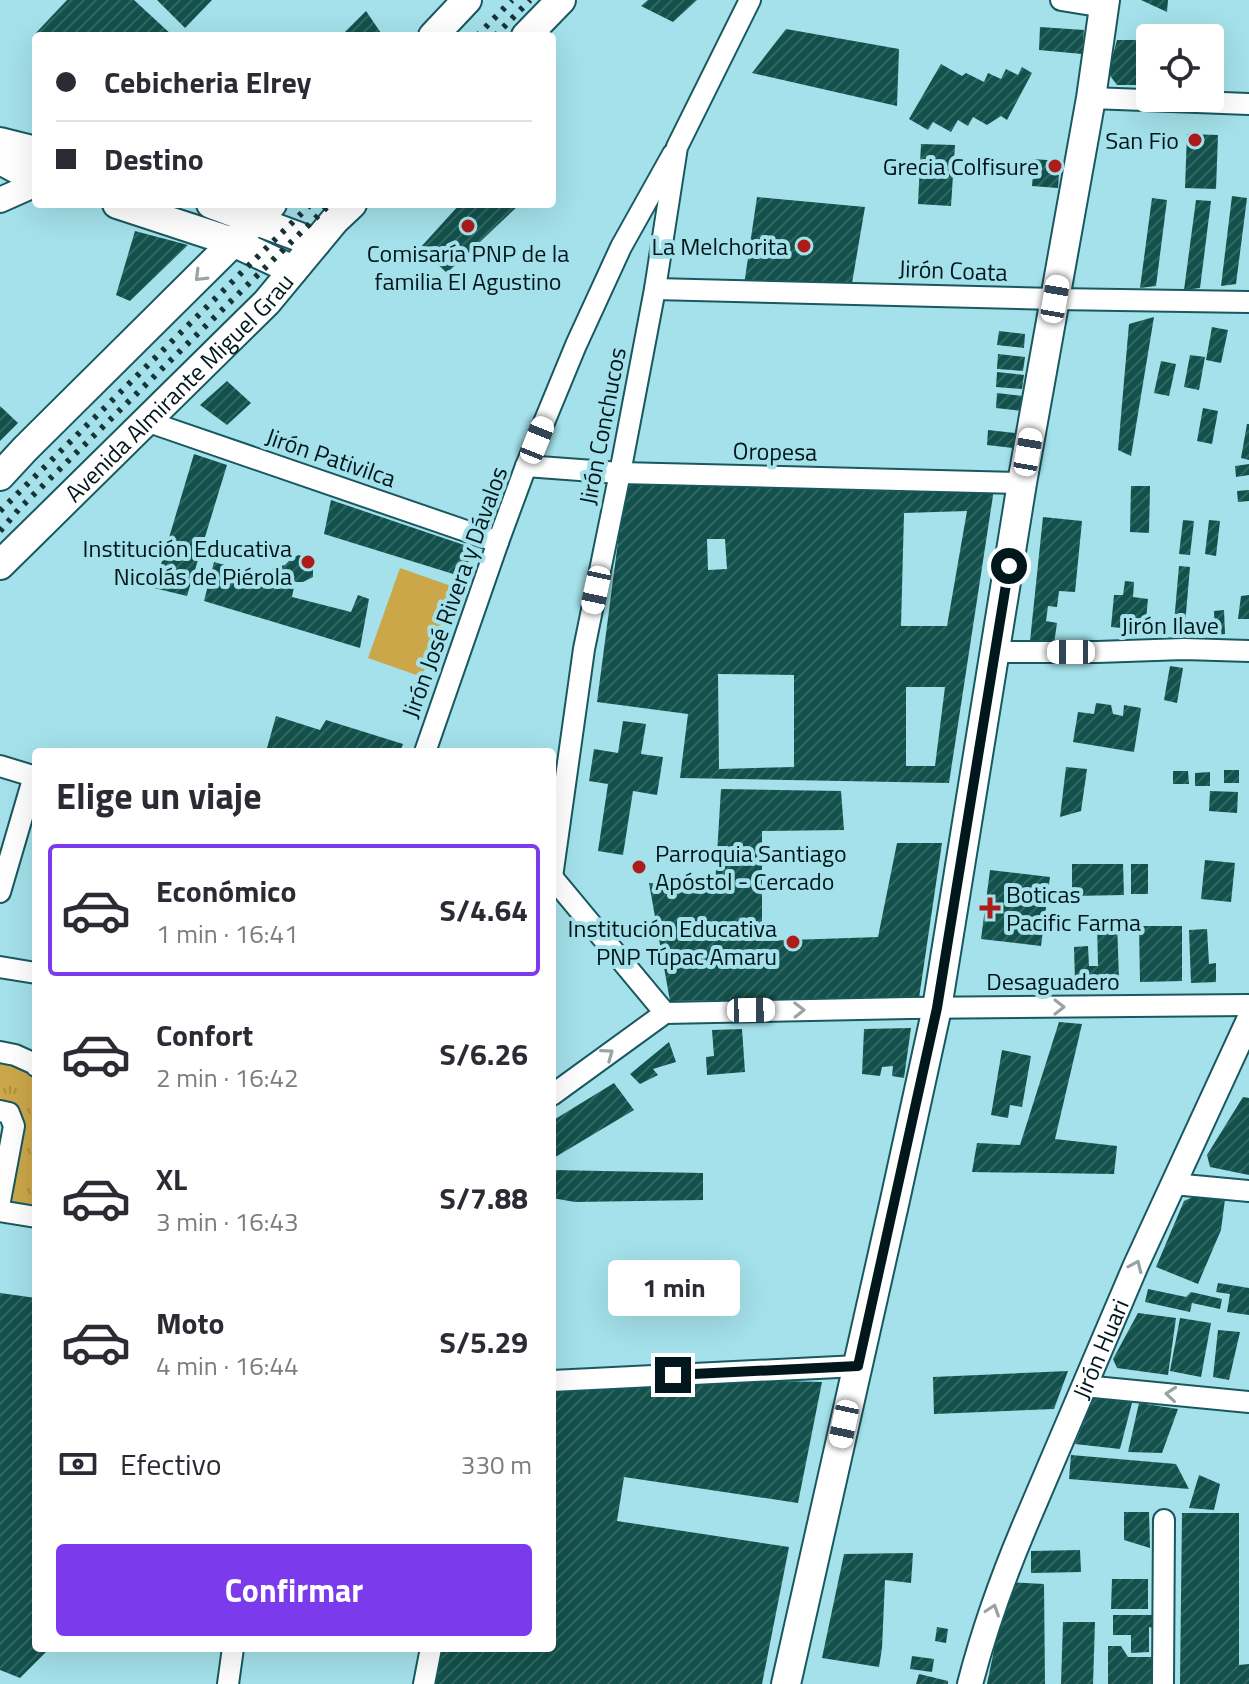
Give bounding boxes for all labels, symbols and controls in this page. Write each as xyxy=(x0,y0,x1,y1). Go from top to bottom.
map controls xyxy=(1136,24,1224,112)
button: locate xyxy=(1136,24,1224,112)
text: Cebicheria Elrey xyxy=(104,59,311,105)
place label: San Fio xyxy=(1105,122,1179,158)
marker: San Fio xyxy=(1186,131,1204,149)
text: Destino xyxy=(104,136,204,182)
place label: Grecia Colfisure xyxy=(883,148,1039,184)
marker: Grecia Colfisure xyxy=(1046,157,1064,175)
marker: Comisaría PNP de la familia El Agustino xyxy=(459,217,477,235)
place label: La Melchorita xyxy=(651,228,788,264)
place label: Comisaría PNP de la familia El Agustino xyxy=(367,235,569,299)
marker: La Melchorita xyxy=(795,237,813,255)
street label: Jirón Coata xyxy=(898,250,1008,290)
street label: Avenida Almirante Miguel Grau xyxy=(56,265,302,510)
one-way arrow xyxy=(195,267,209,281)
car xyxy=(1039,273,1071,325)
street label: Jirón Conchucos xyxy=(569,344,635,508)
car xyxy=(517,413,557,467)
street label: Jirón Pativilca xyxy=(261,418,401,496)
car xyxy=(1012,426,1044,478)
street label: Oropesa xyxy=(732,432,818,470)
street label: Jirón José Rivera y Dávalos xyxy=(392,461,516,723)
place label: Institución Educativa Nicolás de Piérola xyxy=(83,530,292,594)
route start xyxy=(991,548,1027,584)
marker: Institución Educativa Nicolás de Piérola xyxy=(299,553,317,571)
car xyxy=(579,564,613,616)
street label: Jirón Ilave xyxy=(1121,607,1219,643)
car xyxy=(1047,640,1095,664)
text: Elige un viaje xyxy=(56,768,262,823)
place label: Parroquia Santiago Apóstol - Cercado xyxy=(655,835,847,899)
marker: Parroquia Santiago Apóstol - Cercado xyxy=(630,858,648,876)
text: Económico xyxy=(156,868,296,914)
icon: car xyxy=(60,874,132,946)
place label: Boticas Pacific Farma xyxy=(1006,876,1141,940)
text: S/4.64 xyxy=(440,887,528,933)
marker: Boticas Pacific Farma xyxy=(981,899,999,917)
place label: Institución Educativa PNP Túpac Amaru xyxy=(568,910,777,974)
text: 1 min · 16:41 xyxy=(156,914,299,953)
marker: Institución Educativa PNP Túpac Amaru xyxy=(784,933,802,951)
street label: Desaguadero xyxy=(986,963,1120,999)
car xyxy=(727,998,775,1022)
one-way arrow xyxy=(1053,998,1066,1016)
one-way arrow xyxy=(793,1001,806,1018)
text: Confort xyxy=(156,1012,253,1058)
icon: car xyxy=(60,1018,132,1090)
text: S/6.26 xyxy=(440,1031,528,1077)
one-way arrow xyxy=(600,1049,614,1064)
text: 2 min · 16:42 xyxy=(156,1058,299,1097)
text: XL xyxy=(156,1156,187,1202)
icon: car xyxy=(60,1162,132,1234)
text: S/7.88 xyxy=(440,1175,528,1221)
text: 3 min · 16:43 xyxy=(156,1202,299,1241)
callout: 1 min xyxy=(607,1259,739,1315)
one-way arrow xyxy=(1126,1260,1142,1274)
text: 1 min xyxy=(642,1268,706,1307)
street label: Jirón Huari xyxy=(1063,1293,1138,1404)
text: Moto xyxy=(156,1300,224,1346)
icon: car xyxy=(60,1306,132,1378)
text: S/5.29 xyxy=(440,1319,528,1365)
text: 4 min · 16:44 xyxy=(156,1346,299,1385)
route end xyxy=(655,1357,691,1393)
one-way arrow xyxy=(1164,1386,1177,1403)
car xyxy=(827,1398,861,1450)
text: Efectivo xyxy=(120,1441,222,1487)
icon: cash xyxy=(56,1442,100,1486)
text: 330 m xyxy=(461,1445,532,1484)
button: Confirmar xyxy=(56,1544,532,1636)
one-way arrow xyxy=(983,1603,999,1617)

